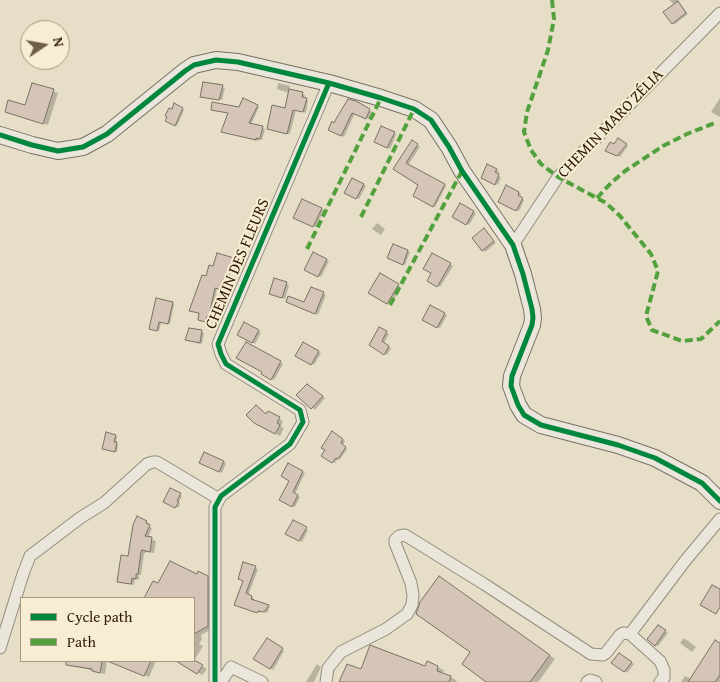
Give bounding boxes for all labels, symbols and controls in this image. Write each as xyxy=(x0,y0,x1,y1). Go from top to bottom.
north arrow xyxy=(20,20,70,70)
text: N xyxy=(48,35,69,49)
street label: CHEMIN MARO ZÉLIA xyxy=(554,66,668,182)
street label: CHEMIN DES FLEURS xyxy=(202,196,274,332)
legend xyxy=(20,597,195,662)
text: Cycle path xyxy=(67,606,133,627)
text: Path xyxy=(67,631,96,652)

